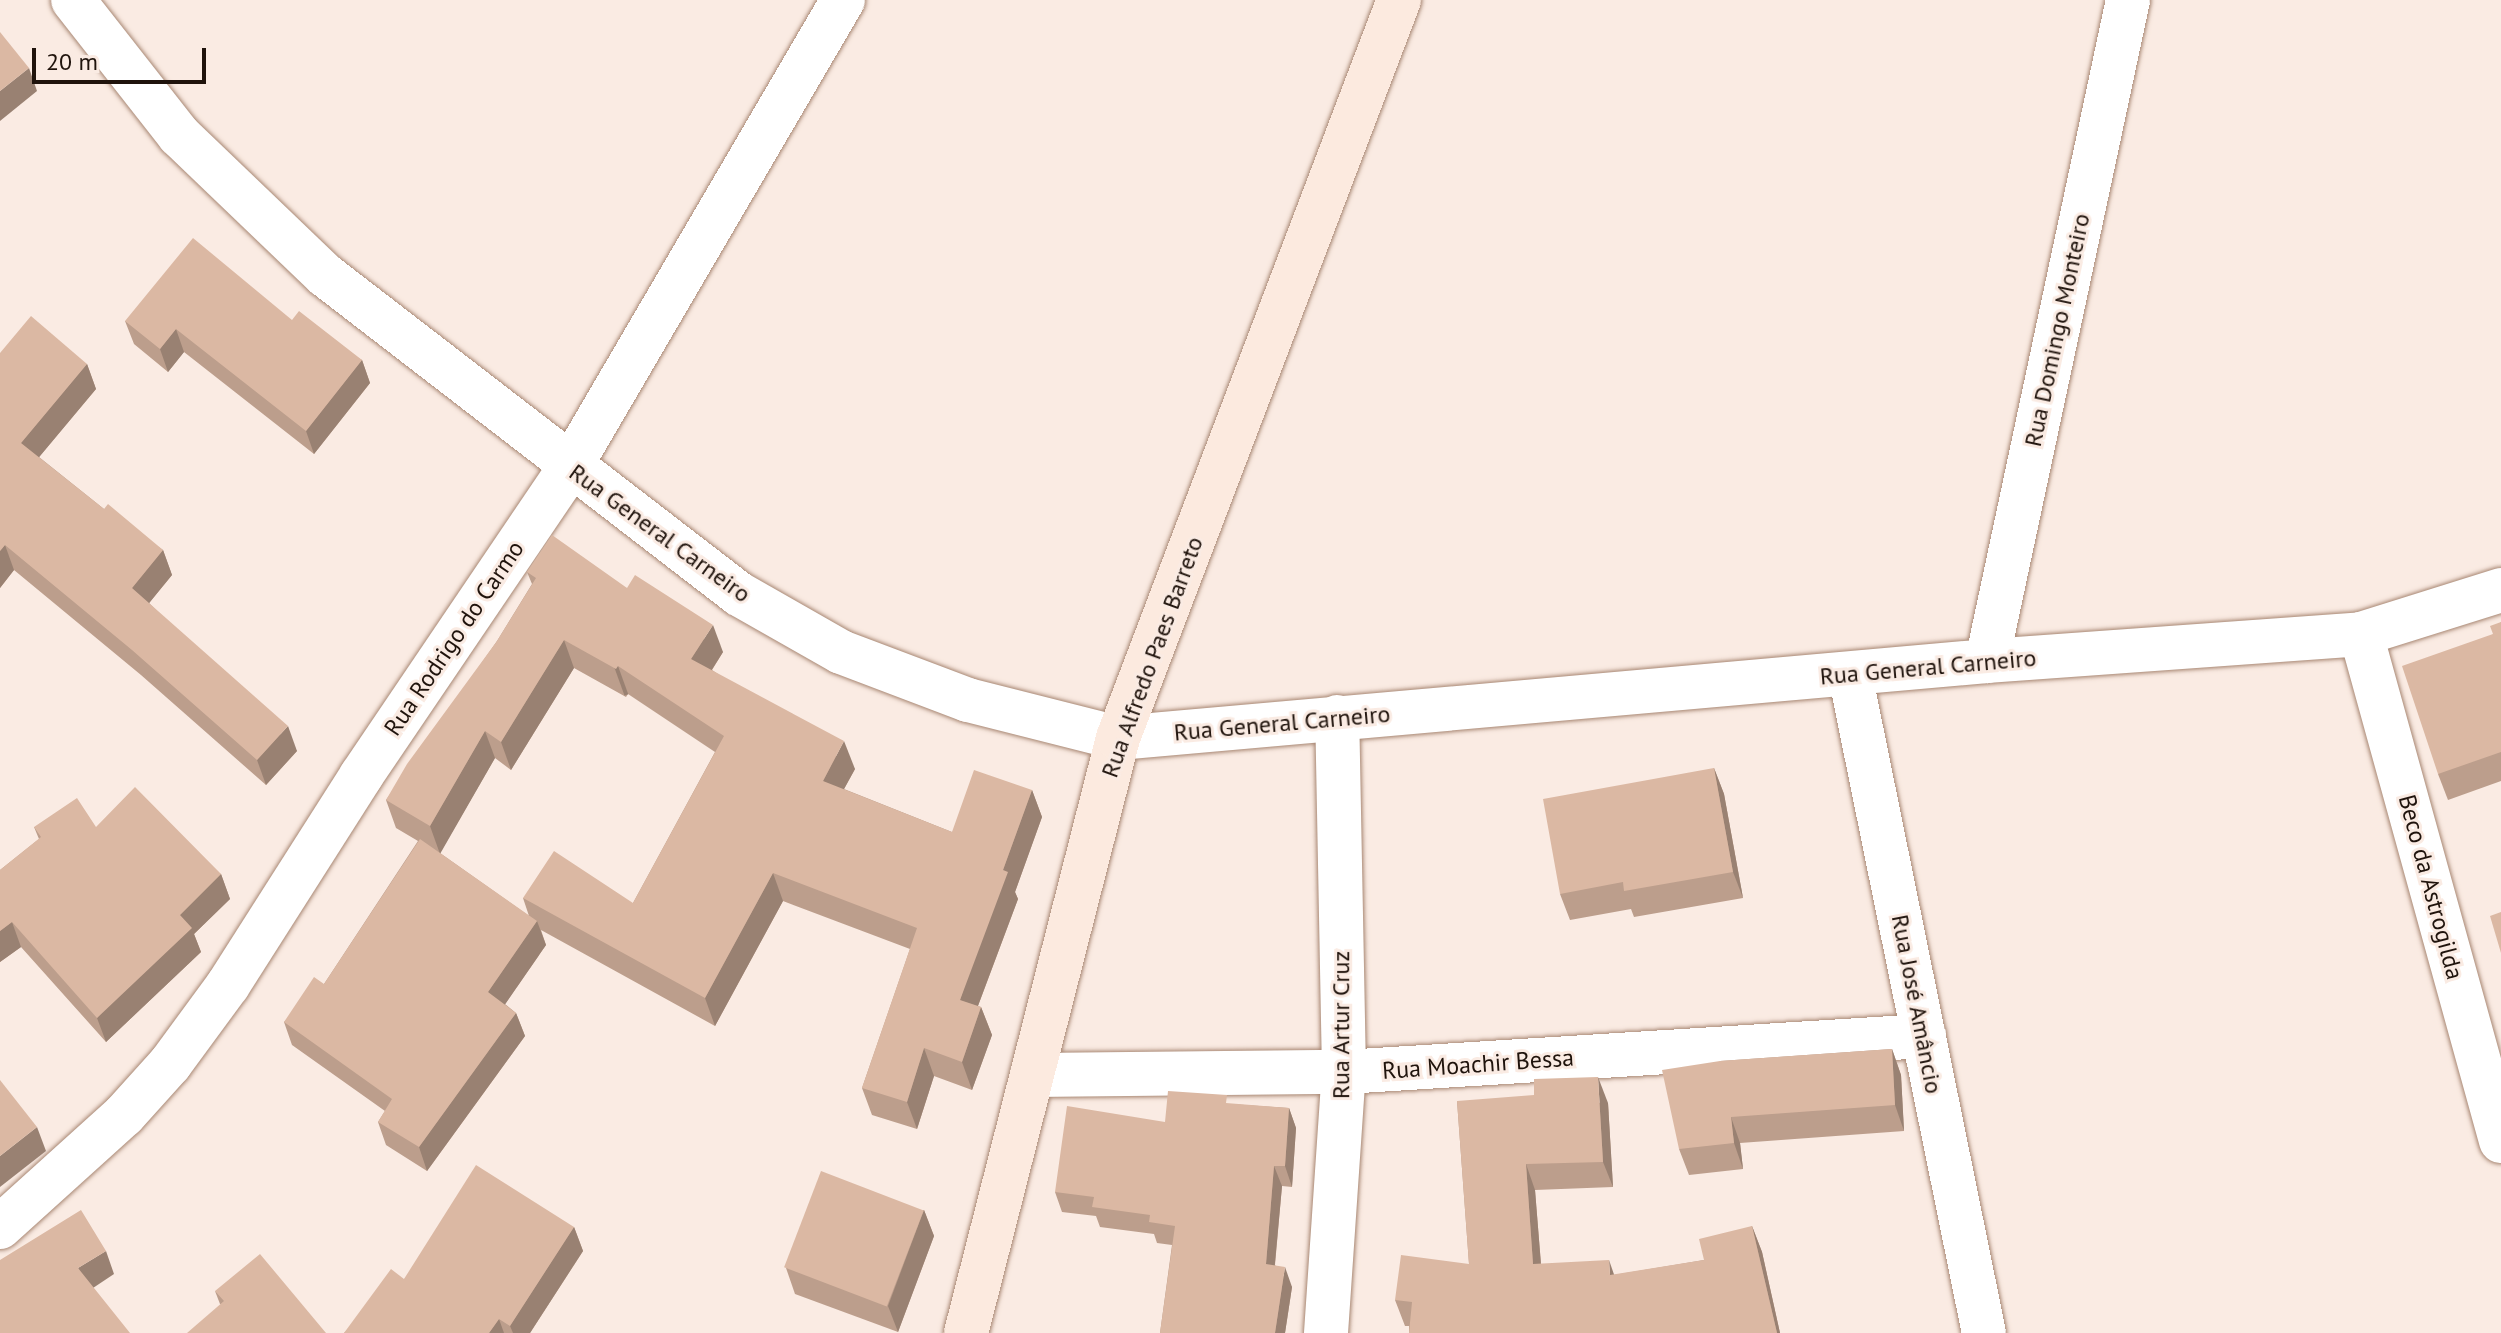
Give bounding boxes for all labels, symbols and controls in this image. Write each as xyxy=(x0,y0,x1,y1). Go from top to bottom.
scale bar xyxy=(36,32,210,82)
text: 20 m xyxy=(46,46,98,77)
street label: Rua Domingo Monteiro xyxy=(2018,211,2096,449)
street label: Rua General Carneiro xyxy=(564,458,756,608)
street label: Rua Alfredo Paes Barreto xyxy=(1095,532,1209,782)
street label: Rua Rodrigo do Carmo xyxy=(378,535,530,741)
street label: Rua General Carneiro xyxy=(1819,643,2037,691)
street label: Rua General Carneiro xyxy=(1173,699,1391,747)
street label: Beco da Astrogilda xyxy=(2392,791,2470,983)
street label: Rua José Amâncio xyxy=(1885,912,1949,1096)
street label: Rua Artur Cruz xyxy=(1327,951,1355,1099)
street label: Rua Moachir Bessa xyxy=(1381,1043,1575,1085)

